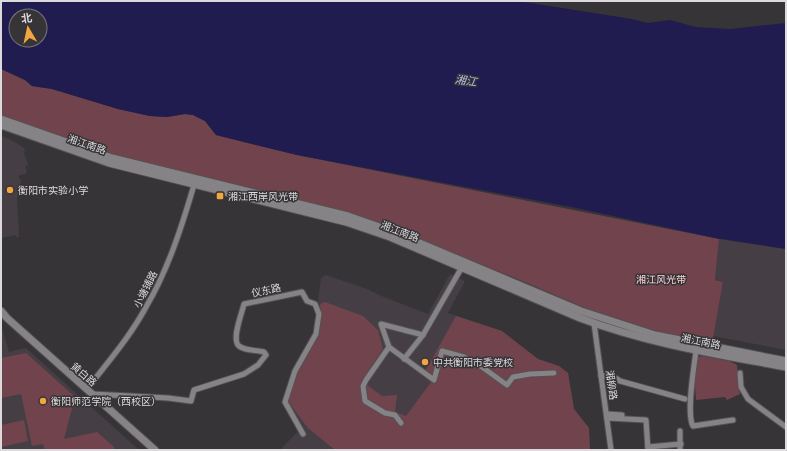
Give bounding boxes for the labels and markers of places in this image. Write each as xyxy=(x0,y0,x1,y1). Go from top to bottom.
place label: 衡阳市实验小学 xyxy=(18,184,88,196)
marker: 衡阳市实验小学 xyxy=(5,185,15,195)
place label: 湘江西岸风光带 xyxy=(228,190,298,202)
marker: 湘江西岸风光带 xyxy=(215,191,225,201)
place label: 中共衡阳市委党校 xyxy=(433,356,513,368)
marker: 中共衡阳市委党校 xyxy=(420,357,430,367)
place label: 衡阳师范学院（西校区） xyxy=(51,395,161,407)
marker: 衡阳师范学院（西校区） xyxy=(38,396,48,406)

